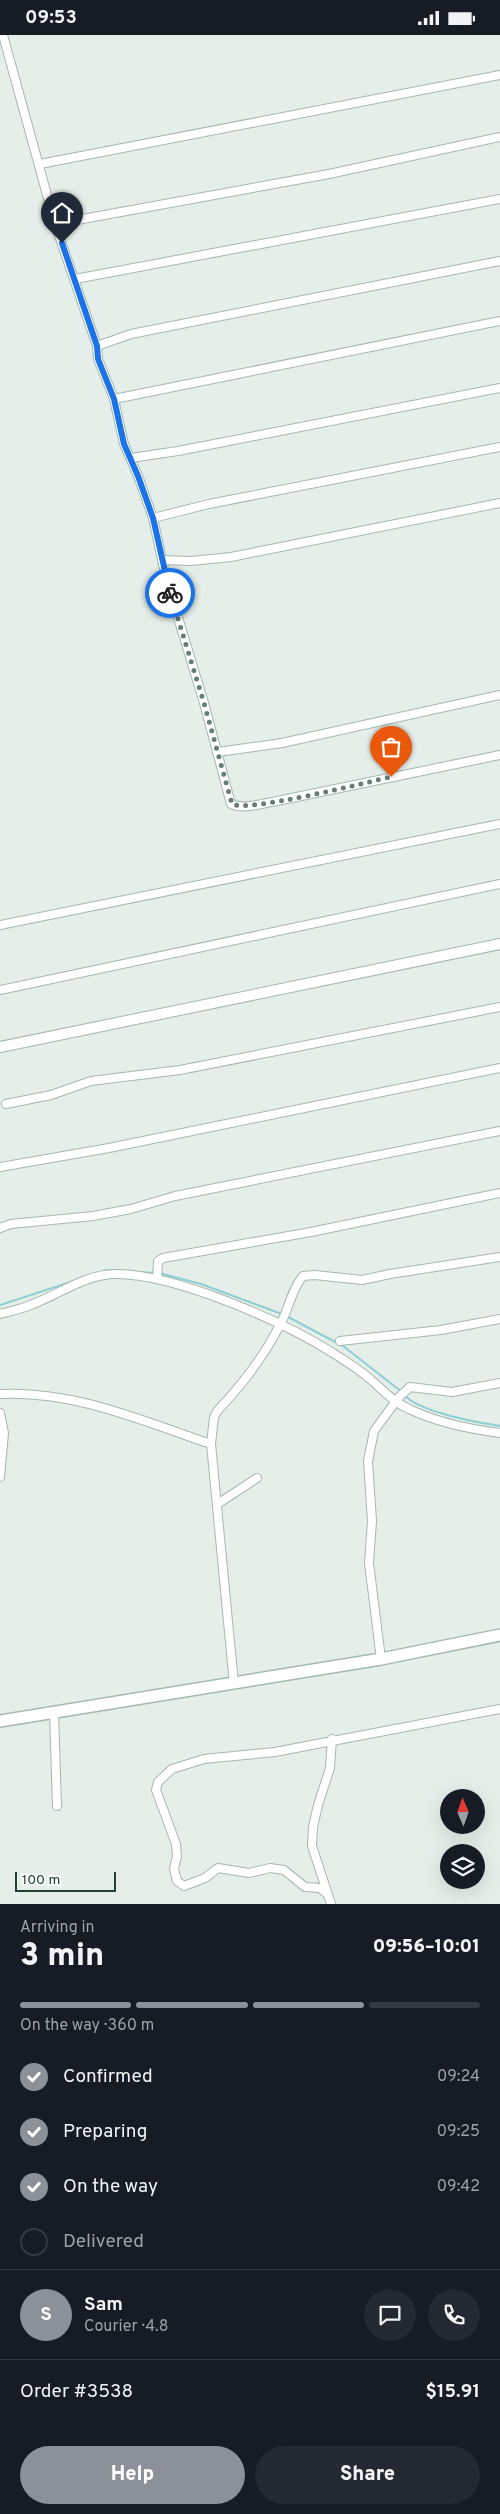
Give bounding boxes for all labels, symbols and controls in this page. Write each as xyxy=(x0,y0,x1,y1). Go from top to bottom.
text: 09:53 xyxy=(25,6,77,30)
pin xyxy=(41,192,83,243)
icon: home xyxy=(48,199,76,227)
courier xyxy=(145,568,195,618)
icon: bike xyxy=(156,579,184,607)
pin xyxy=(370,726,412,777)
icon: bag xyxy=(377,733,405,761)
north arrow xyxy=(440,1789,485,1834)
map controls xyxy=(440,1789,485,1889)
button: layers xyxy=(440,1844,485,1889)
scale bar xyxy=(15,1869,116,1892)
text: 100 m xyxy=(22,1872,60,1889)
text: Arriving in xyxy=(20,1918,95,1938)
text: 09:56–10:01 xyxy=(373,1935,480,1959)
text: 3 min xyxy=(20,1937,104,1977)
text: On the way · 360 m xyxy=(20,2016,154,2036)
icon: check xyxy=(20,2063,48,2091)
text: Confirmed xyxy=(63,2065,153,2089)
text: 09:24 xyxy=(437,2067,480,2087)
icon: check xyxy=(20,2118,48,2146)
text: Preparing xyxy=(63,2120,147,2144)
text: 09:25 xyxy=(437,2122,480,2142)
icon: check xyxy=(20,2173,48,2201)
text: On the way xyxy=(63,2175,158,2199)
text: 09:42 xyxy=(437,2177,480,2197)
text: Delivered xyxy=(63,2230,144,2254)
button: chat xyxy=(364,2289,416,2341)
button: phone xyxy=(428,2289,480,2341)
text: Sam xyxy=(84,2293,123,2317)
text: S xyxy=(40,2303,52,2327)
text: Courier · 4.8 xyxy=(84,2317,168,2337)
text: Order #3538 xyxy=(20,2380,133,2404)
text: $15.91 xyxy=(425,2380,480,2404)
button: Help xyxy=(20,2446,245,2504)
button: Share xyxy=(255,2446,480,2504)

